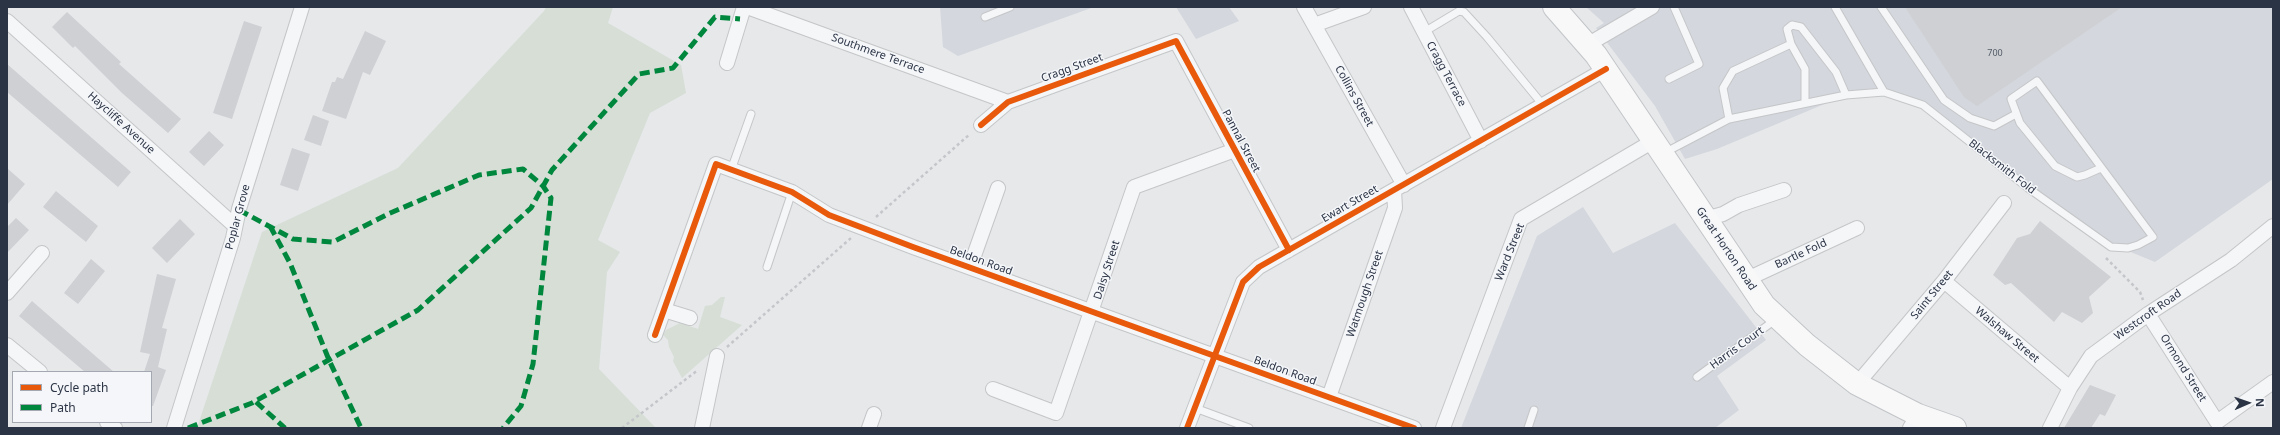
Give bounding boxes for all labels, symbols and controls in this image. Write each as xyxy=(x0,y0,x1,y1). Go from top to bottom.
street label: Southmere Terrace xyxy=(830,31,926,77)
street label: Cragg Terrace xyxy=(1423,39,1469,109)
house number: 700 xyxy=(1987,48,2003,58)
street label: Cragg Street xyxy=(1039,51,1105,85)
street label: Collins Street xyxy=(1332,63,1376,129)
street label: Haycliffe Avenue xyxy=(85,89,157,157)
street label: Pannal Street xyxy=(1219,107,1263,175)
street label: Blacksmith Fold xyxy=(1966,137,2038,197)
street label: Poplar Grove xyxy=(223,183,253,251)
street label: Ewart Street xyxy=(1319,183,1381,225)
street label: Great Horton Road xyxy=(1693,205,1759,293)
street label: Ward Street xyxy=(1492,221,1528,283)
street label: Bartle Fold xyxy=(1773,236,1829,272)
street label: Daisy Street xyxy=(1091,239,1123,301)
street label: Beldon Road xyxy=(948,244,1014,278)
street label: Watmough Street xyxy=(1344,249,1386,339)
street label: Saint Street xyxy=(1908,268,1956,322)
street label: Westcroft Road xyxy=(2112,287,2184,343)
street label: Walshaw Street xyxy=(1972,304,2042,366)
street label: Harris Court xyxy=(1708,324,1766,372)
street label: Ormond Street xyxy=(2157,332,2209,404)
street label: Beldon Road xyxy=(1252,354,1318,388)
legend xyxy=(12,371,152,423)
text: Cycle path xyxy=(50,379,108,396)
north arrow xyxy=(2228,383,2268,423)
text: N xyxy=(2253,398,2268,407)
text: Path xyxy=(50,399,76,416)

